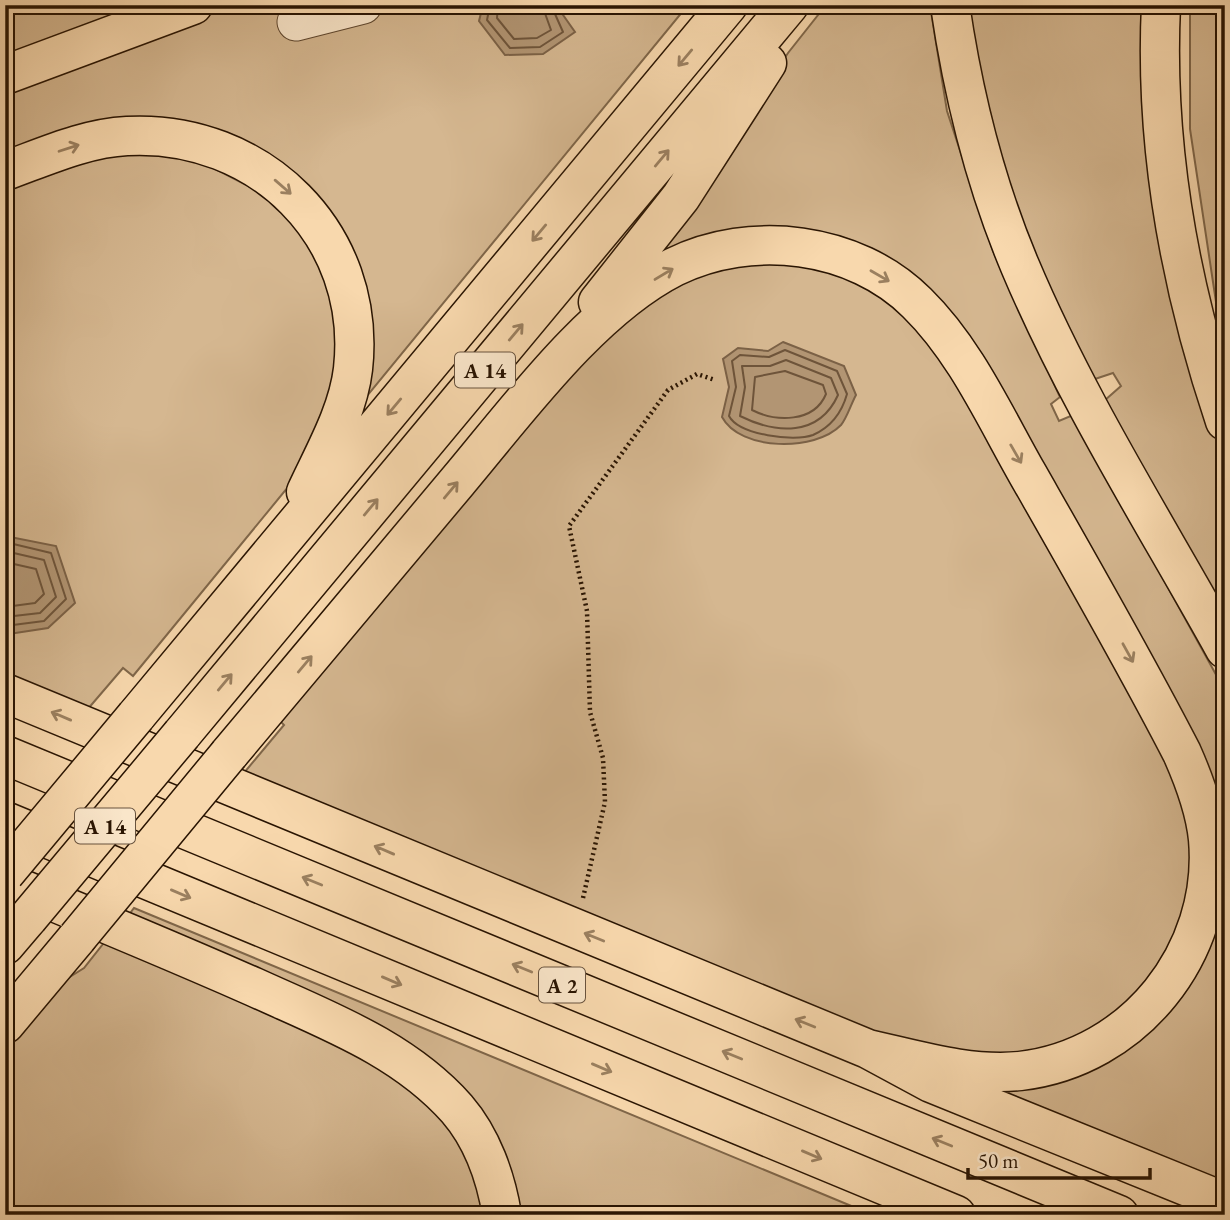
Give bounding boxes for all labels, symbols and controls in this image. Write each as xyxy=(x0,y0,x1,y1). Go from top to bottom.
one-way arrow xyxy=(677,48,692,66)
one-way arrow xyxy=(58,141,80,153)
one-way arrow xyxy=(654,149,670,167)
one-way arrow xyxy=(273,179,291,195)
one-way arrow xyxy=(531,223,547,241)
one-way arrow xyxy=(653,266,673,280)
one-way arrow xyxy=(870,269,890,283)
one-way arrow xyxy=(509,324,524,342)
road number: A 14 xyxy=(455,352,515,388)
one-way arrow xyxy=(386,398,401,416)
one-way arrow xyxy=(1009,444,1023,464)
one-way arrow xyxy=(443,481,459,499)
one-way arrow xyxy=(363,499,379,517)
one-way arrow xyxy=(1121,642,1135,662)
one-way arrow xyxy=(297,656,313,674)
one-way arrow xyxy=(217,673,233,691)
one-way arrow xyxy=(50,709,72,722)
road number: A 14 xyxy=(75,808,135,844)
one-way arrow xyxy=(374,842,396,855)
one-way arrow xyxy=(301,874,323,887)
one-way arrow xyxy=(170,888,192,901)
one-way arrow xyxy=(584,930,606,943)
one-way arrow xyxy=(512,961,533,974)
road number: A 2 xyxy=(539,968,585,1002)
one-way arrow xyxy=(380,975,402,988)
one-way arrow xyxy=(795,1016,816,1029)
one-way arrow xyxy=(722,1048,744,1061)
one-way arrow xyxy=(590,1062,612,1075)
one-way arrow xyxy=(932,1135,954,1148)
scale bar xyxy=(968,1136,1150,1180)
text: 50 m xyxy=(978,1147,1019,1174)
one-way arrow xyxy=(801,1149,822,1162)

